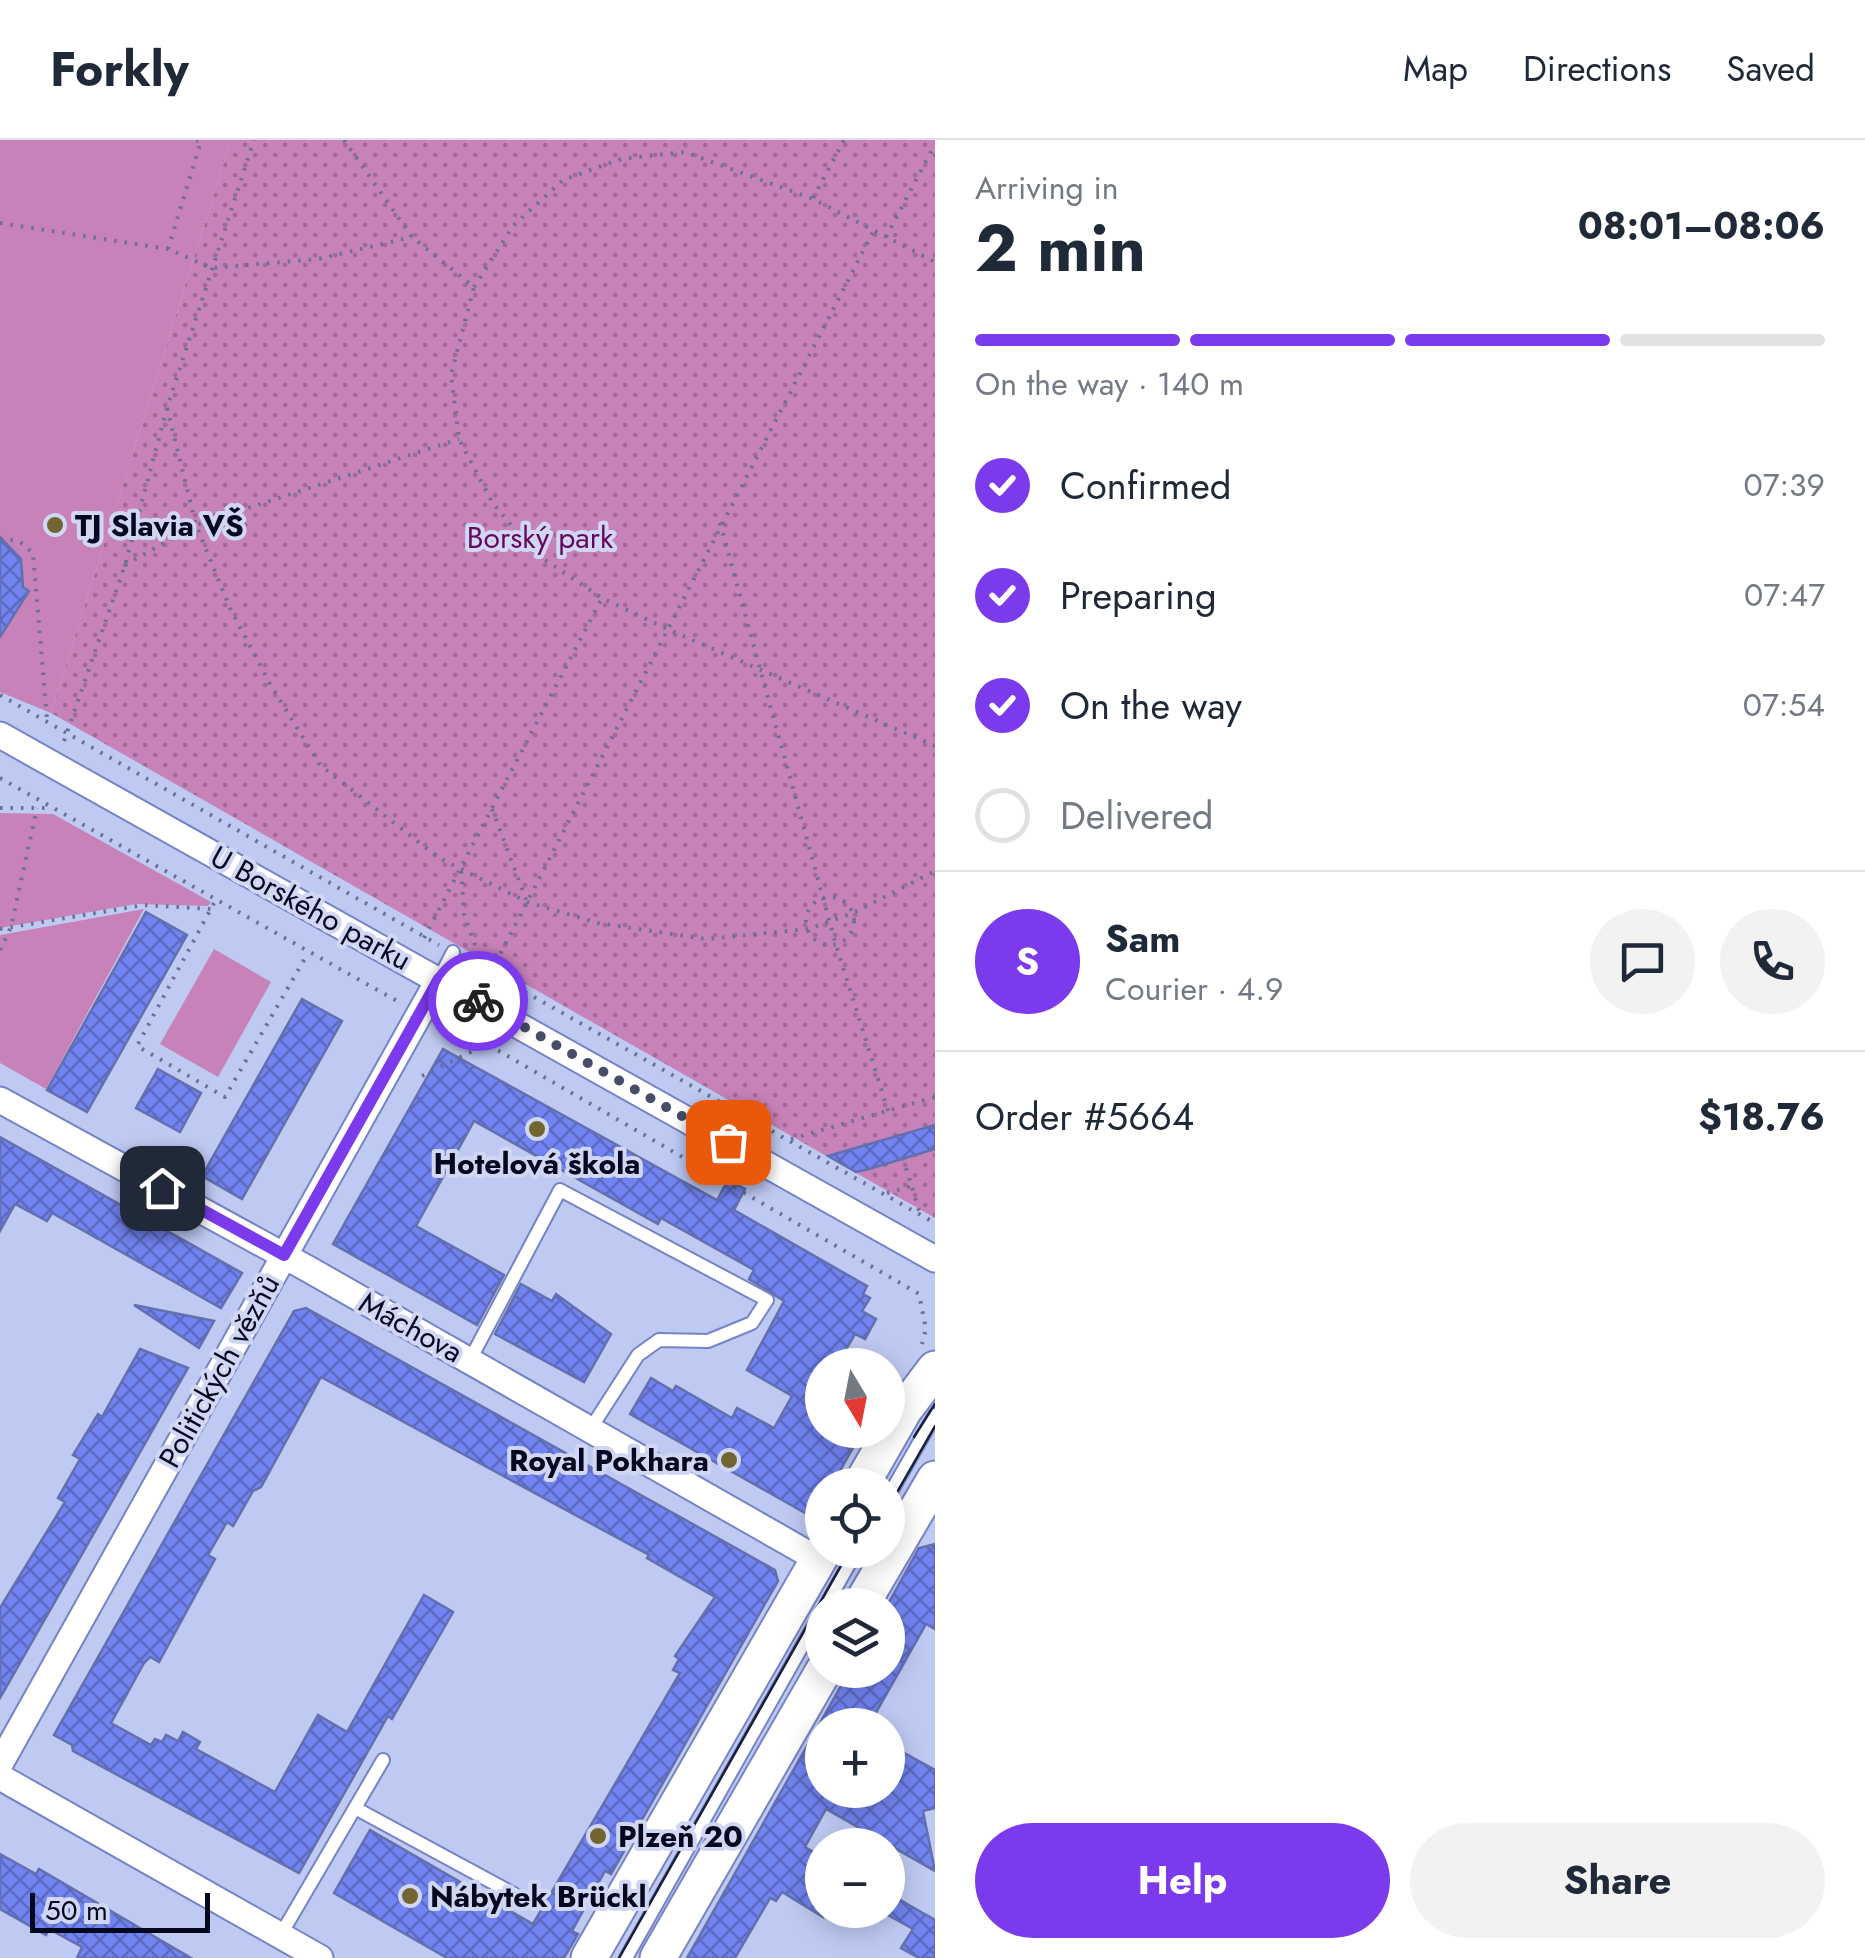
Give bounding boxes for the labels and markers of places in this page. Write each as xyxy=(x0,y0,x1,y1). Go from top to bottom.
place label: TJ Slavia VŠ xyxy=(75,504,244,547)
marker: TJ Slavia VŠ xyxy=(44,514,66,536)
pin xyxy=(686,1100,771,1185)
marker: Hotelová škola xyxy=(526,1118,548,1140)
place label: Hotelová škola xyxy=(434,1142,641,1185)
pin xyxy=(120,1146,205,1231)
place label: Royal Pokhara xyxy=(509,1439,709,1482)
marker: Royal Pokhara xyxy=(718,1449,740,1471)
place label: Plzeň 20 xyxy=(618,1815,743,1858)
marker: Plzeň 20 xyxy=(587,1825,609,1847)
place label: Nábytek Brückl xyxy=(430,1875,647,1918)
marker: Nábytek Brückl xyxy=(399,1885,421,1907)

